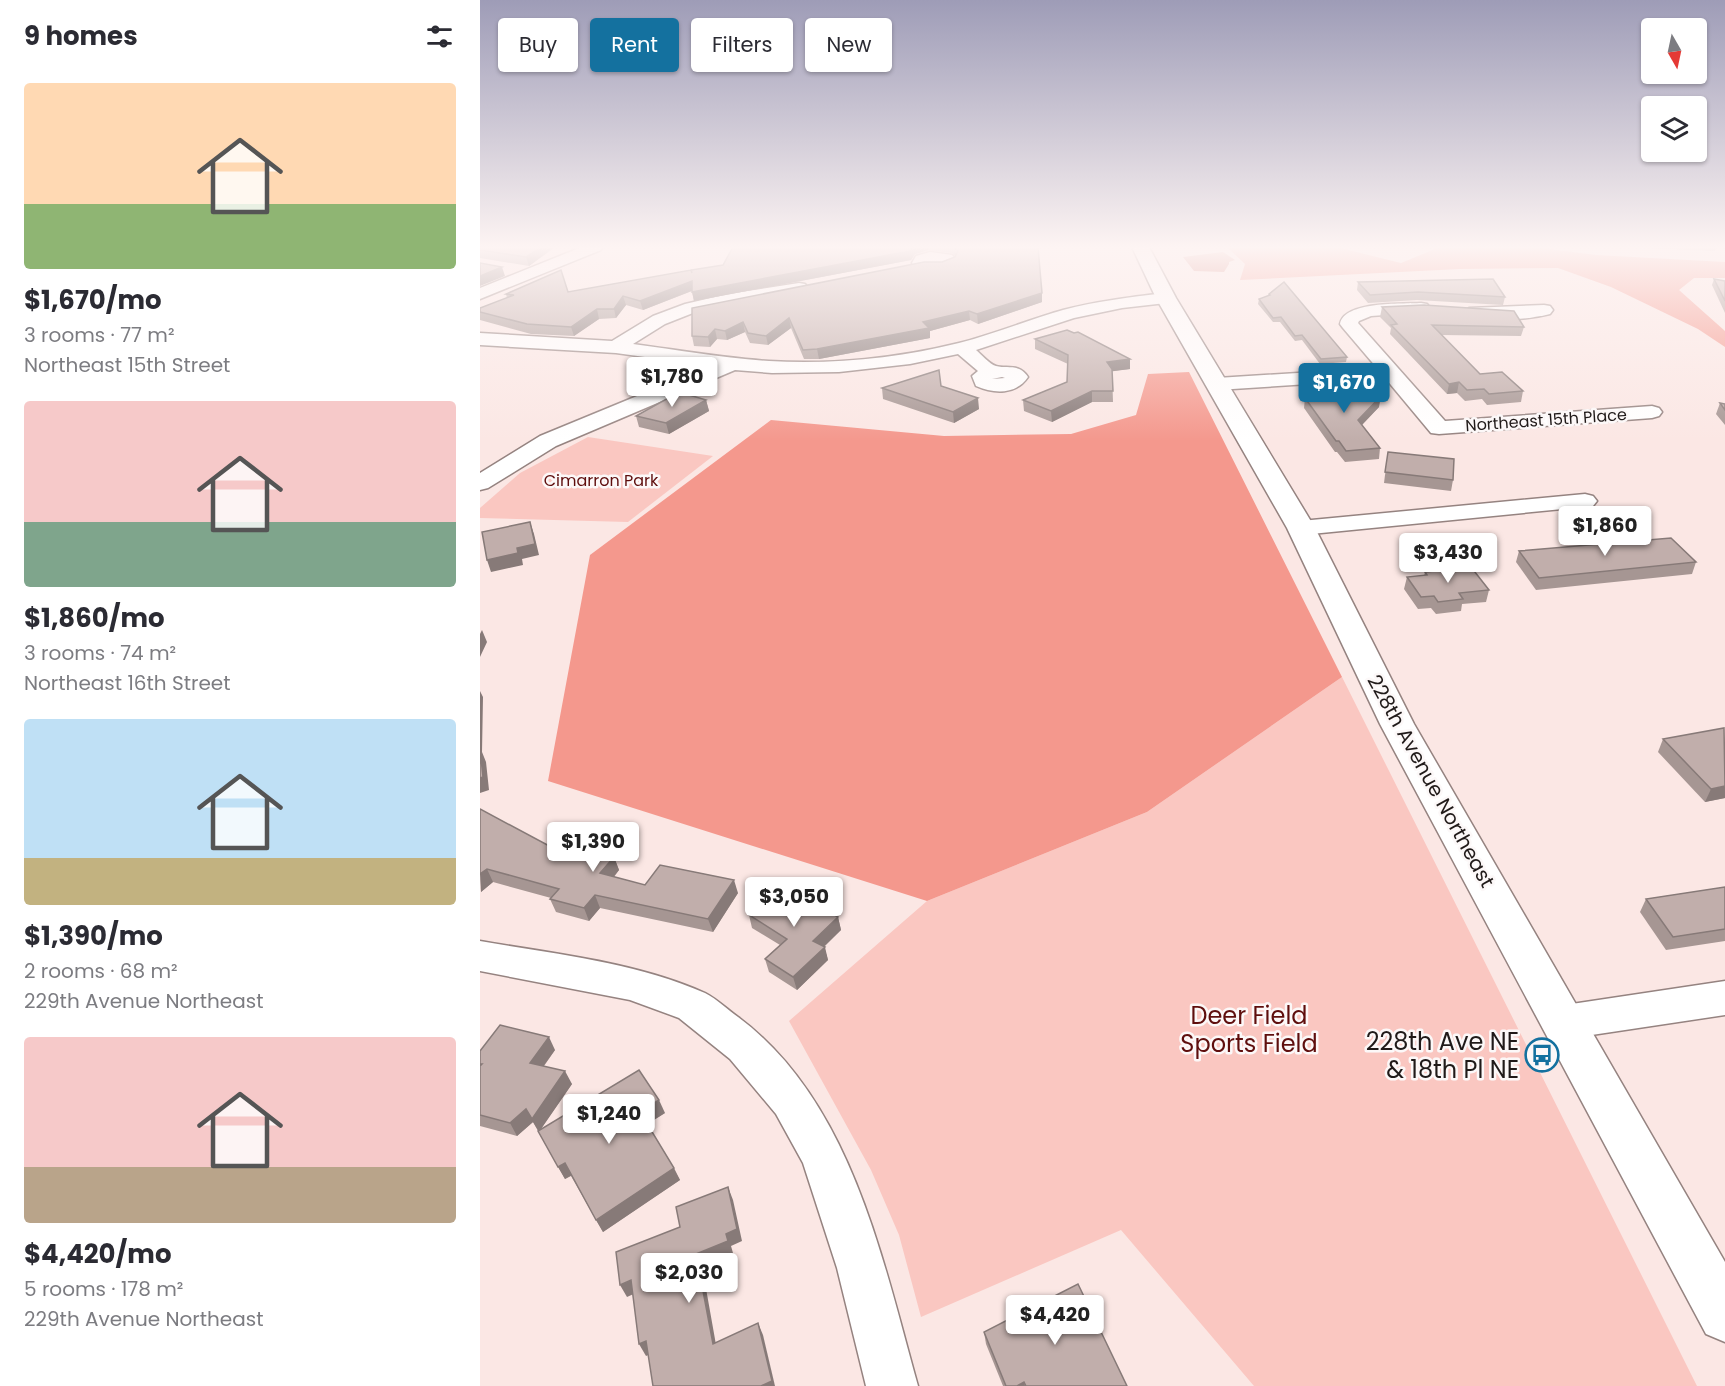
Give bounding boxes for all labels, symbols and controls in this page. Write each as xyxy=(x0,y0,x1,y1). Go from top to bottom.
text: 9 homes xyxy=(24,18,138,54)
chip: Buy xyxy=(498,18,578,72)
chip: Rent xyxy=(590,18,679,72)
chip: Filters xyxy=(691,18,793,72)
chip: New xyxy=(805,18,892,72)
north arrow xyxy=(1641,18,1707,84)
map controls xyxy=(1641,18,1707,162)
icon: filters xyxy=(423,20,456,53)
button: layers xyxy=(1641,96,1707,162)
icon: home xyxy=(186,122,294,230)
text: $1,670/mo xyxy=(24,282,162,318)
text: 3 rooms · 77 m² xyxy=(24,321,175,349)
text: Northeast 15th Street xyxy=(24,351,230,379)
pin: $1,780 xyxy=(623,357,721,408)
text: $1,780 xyxy=(640,362,704,390)
pin: $1,670 xyxy=(1295,363,1393,414)
text: $1,670 xyxy=(1313,368,1375,396)
street label: Northeast 15th Place xyxy=(1464,403,1628,437)
icon: home xyxy=(186,440,294,548)
park label: Cimarron Park xyxy=(544,469,659,492)
pin: $1,860 xyxy=(1556,506,1654,557)
text: $1,860 xyxy=(1572,511,1638,539)
pin: $3,430 xyxy=(1399,533,1497,584)
text: $3,430 xyxy=(1413,538,1483,566)
text: $1,860/mo xyxy=(24,600,165,636)
text: 3 rooms · 74 m² xyxy=(24,639,176,667)
text: Northeast 16th Street xyxy=(24,669,230,697)
street label: 228th Avenue Northeast xyxy=(1361,669,1501,893)
icon: home xyxy=(186,758,294,866)
pin: $1,390 xyxy=(544,822,642,873)
text: $1,390 xyxy=(561,827,625,855)
pin: $3,050 xyxy=(745,877,843,928)
text: $3,050 xyxy=(759,882,829,910)
text: $1,390/mo xyxy=(24,918,163,954)
text: 2 rooms · 68 m² xyxy=(24,957,178,985)
text: 229th Avenue Northeast xyxy=(24,987,264,1015)
park label: Deer Field Sports Field xyxy=(1180,999,1318,1060)
place label: 228th Ave NE & 18th Pl NE xyxy=(1366,1025,1519,1086)
bus stop icon: 228th Ave NE & 18th Pl NE xyxy=(1524,1037,1560,1073)
icon: home xyxy=(186,1076,294,1184)
pin: $1,240 xyxy=(560,1094,658,1145)
text: $1,240 xyxy=(577,1099,641,1127)
text: $4,420/mo xyxy=(24,1236,171,1272)
pin: $2,030 xyxy=(640,1253,738,1304)
text: $2,030 xyxy=(655,1258,723,1286)
text: 5 rooms · 178 m² xyxy=(24,1275,183,1303)
pin: $4,420 xyxy=(1006,1295,1104,1346)
text: $4,420 xyxy=(1020,1300,1090,1328)
text: 229th Avenue Northeast xyxy=(24,1305,264,1333)

